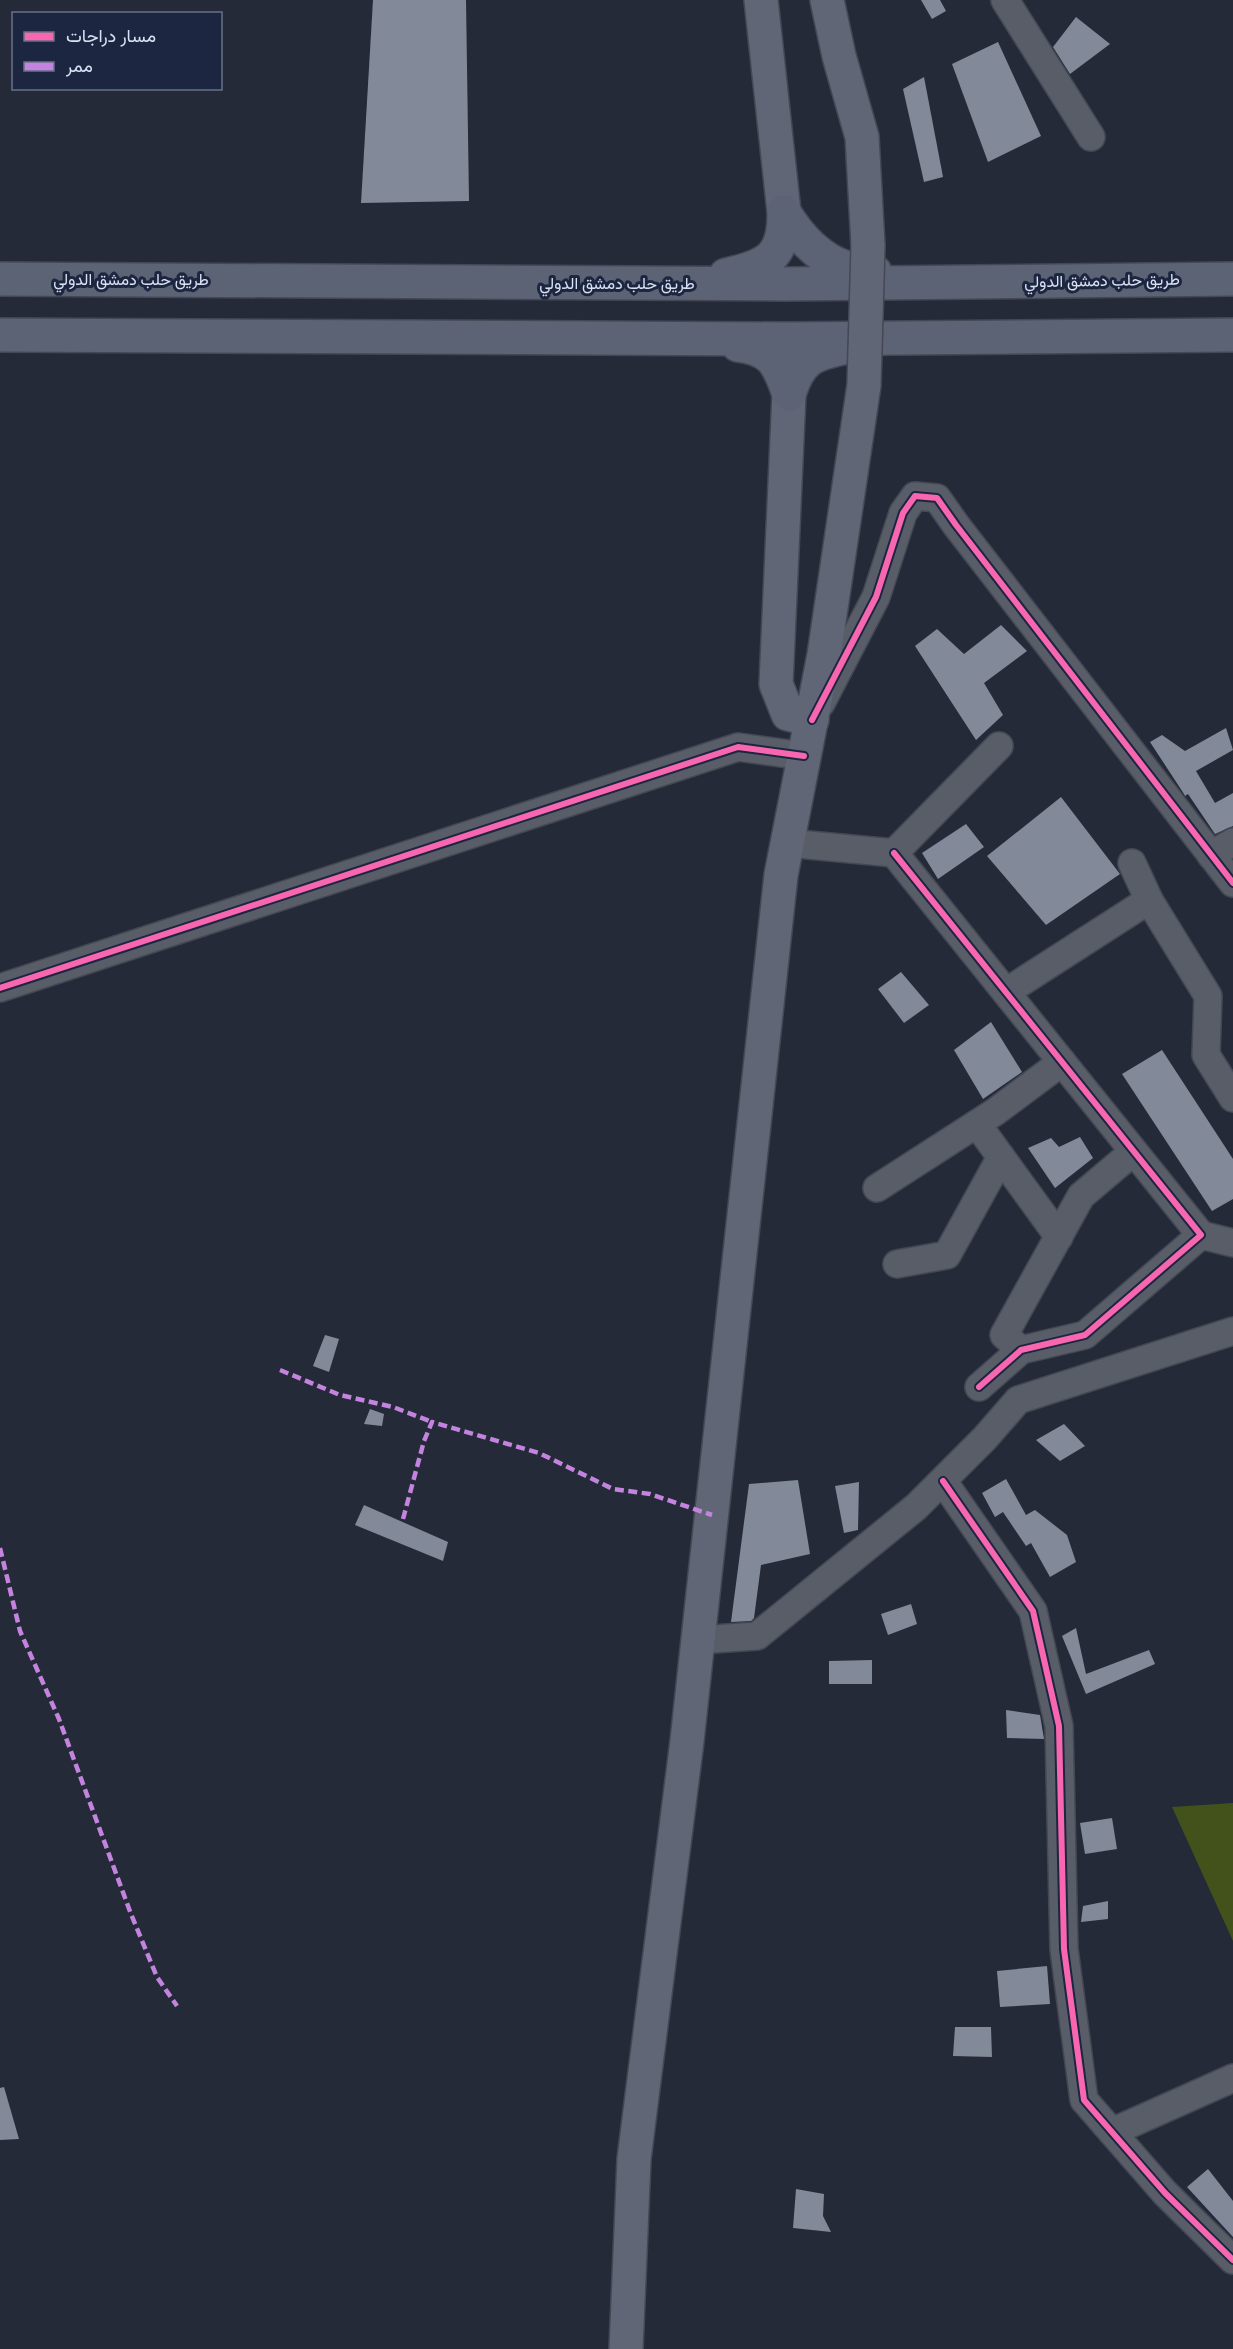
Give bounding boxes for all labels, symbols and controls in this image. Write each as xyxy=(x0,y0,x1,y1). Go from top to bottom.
legend xyxy=(12,12,222,90)
text: مسار دراجات xyxy=(66,25,156,47)
text: ممر xyxy=(65,55,93,77)
street label: طريق حلب دمشق الدولي xyxy=(53,270,209,293)
street label: طريق حلب دمشق الدولي xyxy=(1024,270,1180,295)
street label: طريق حلب دمشق الدولي xyxy=(539,274,695,297)

